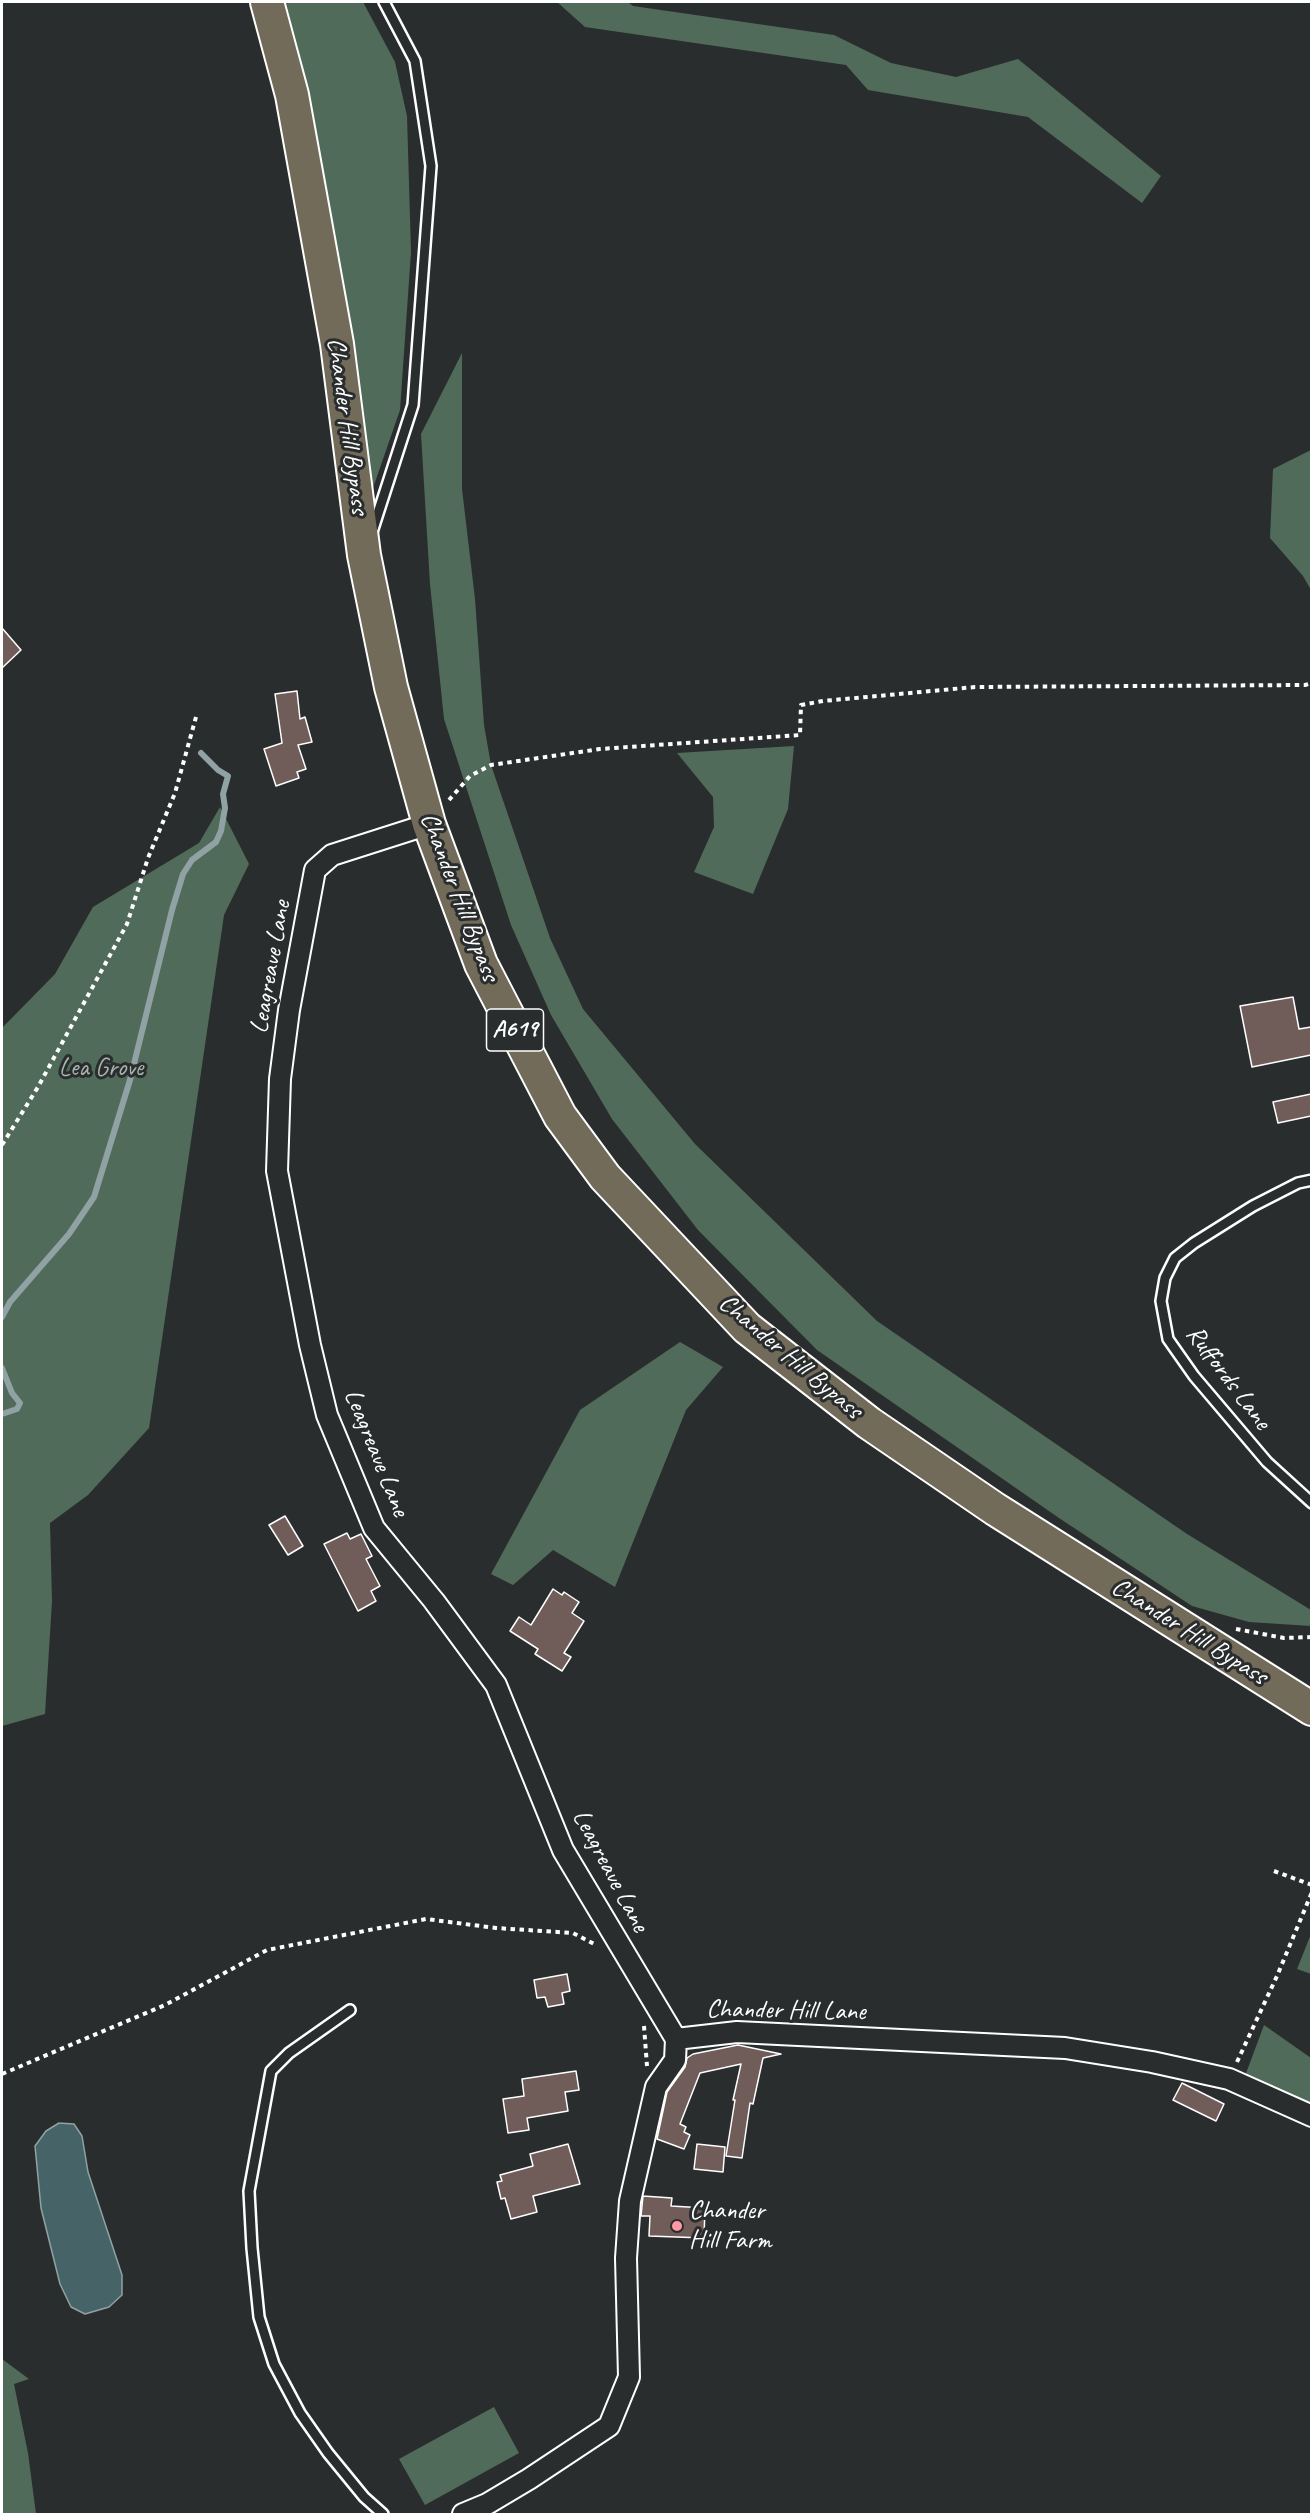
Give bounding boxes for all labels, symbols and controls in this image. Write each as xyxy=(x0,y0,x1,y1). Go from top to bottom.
street label: Chander Hill Bypass xyxy=(319,336,375,516)
street label: Chander Hill Bypass xyxy=(413,808,505,986)
street label: Leagreave Lane xyxy=(244,898,298,1036)
road number: A619 xyxy=(486,1009,544,1051)
park label: Lea Grove xyxy=(59,1052,143,1084)
street label: Chander Hill Bypass xyxy=(712,1288,868,1426)
street label: Ruffords Lane xyxy=(1179,1320,1277,1436)
street label: Leagreave Lane xyxy=(336,1385,416,1521)
street label: Chander Hill Bypass xyxy=(1105,1572,1273,1692)
street label: Leagreave Lane xyxy=(565,1804,655,1938)
street label: Chander Hill Lane xyxy=(706,1994,866,2028)
place label: Chander Hill Farm xyxy=(689,2195,771,2256)
marker: Chander Hill Farm xyxy=(670,2219,684,2233)

